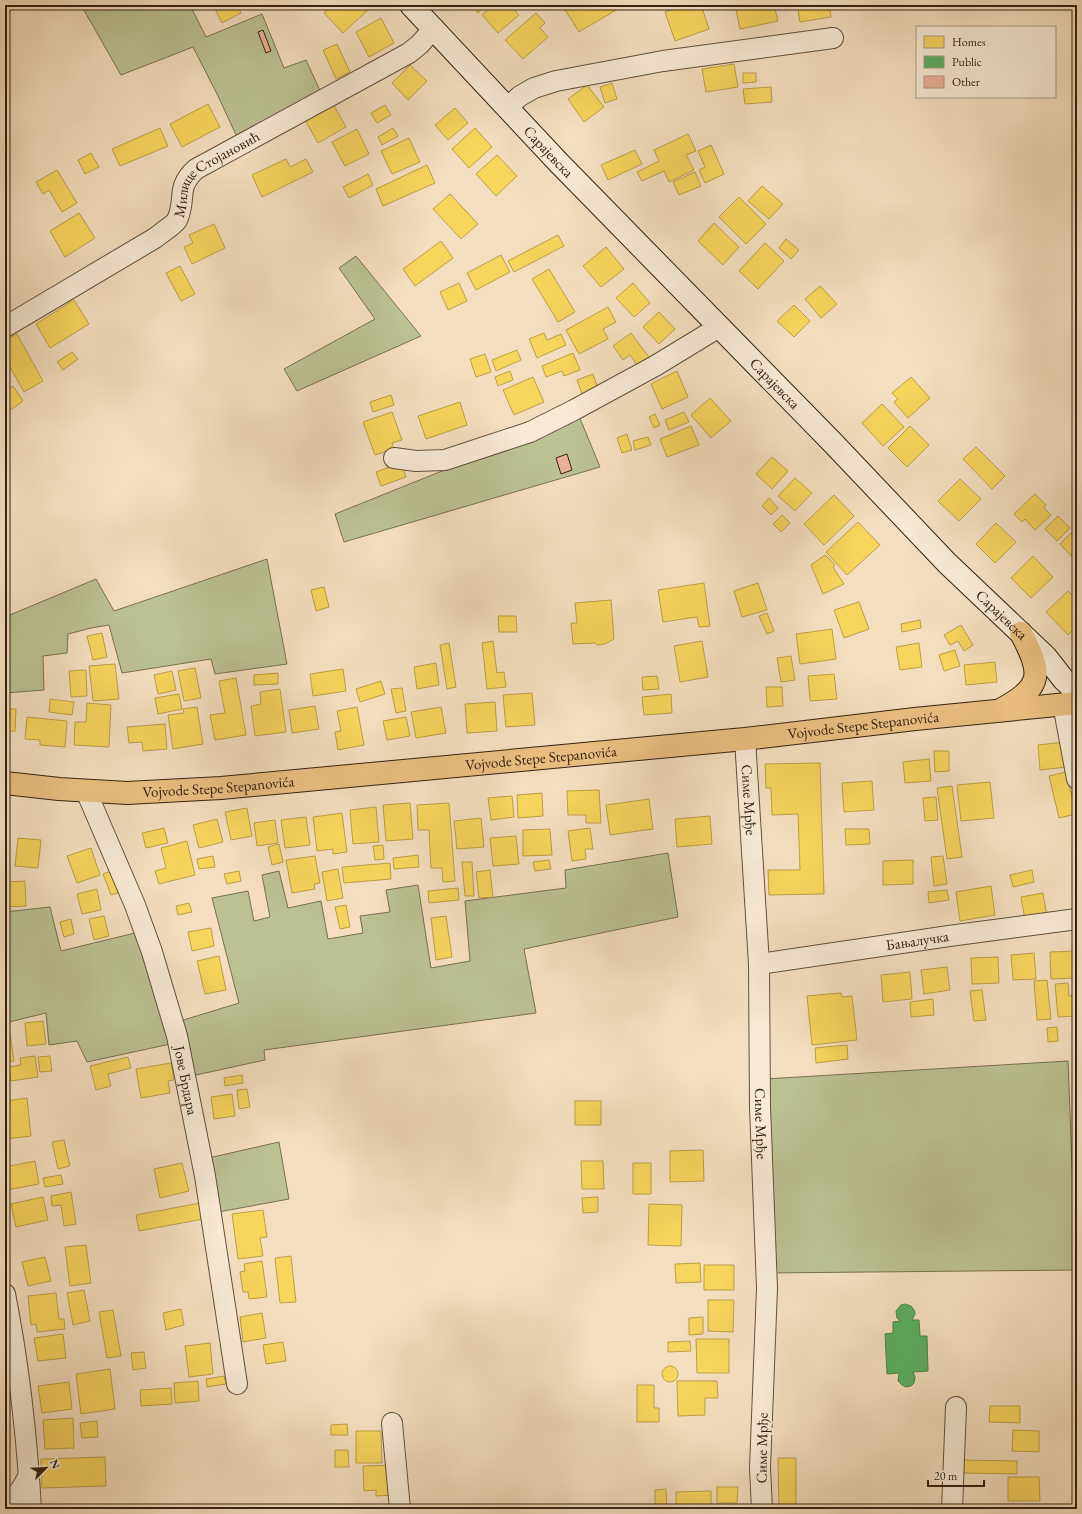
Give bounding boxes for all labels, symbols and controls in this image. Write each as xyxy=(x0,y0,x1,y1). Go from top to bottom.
legend xyxy=(916,26,1056,98)
text: Homes xyxy=(952,34,986,50)
text: Public xyxy=(952,54,982,70)
text: Other xyxy=(952,74,980,90)
street label: Сарајевска xyxy=(520,121,578,181)
street label: Милице Стојановић xyxy=(169,126,263,219)
street label: Сарајевска xyxy=(746,353,804,413)
street label: Сарајевска xyxy=(972,585,1032,644)
street label: Vojvode Stepe Stepanovića xyxy=(787,707,940,743)
street label: Vojvode Stepe Stepanovića xyxy=(464,741,618,774)
street label: Симе Мрђе xyxy=(738,764,761,836)
street label: Vojvode Stepe Stepanovića xyxy=(142,771,295,801)
street label: Бањалучка xyxy=(884,926,950,954)
street label: Јове Брдара xyxy=(170,1042,203,1117)
street label: Симе Мрђе xyxy=(751,1088,772,1160)
street label: Симе Мрђе xyxy=(751,1412,772,1484)
north arrow xyxy=(26,1448,66,1488)
text: N xyxy=(47,1457,63,1471)
scale bar xyxy=(928,1462,984,1488)
text: 20 m xyxy=(934,1468,958,1484)

